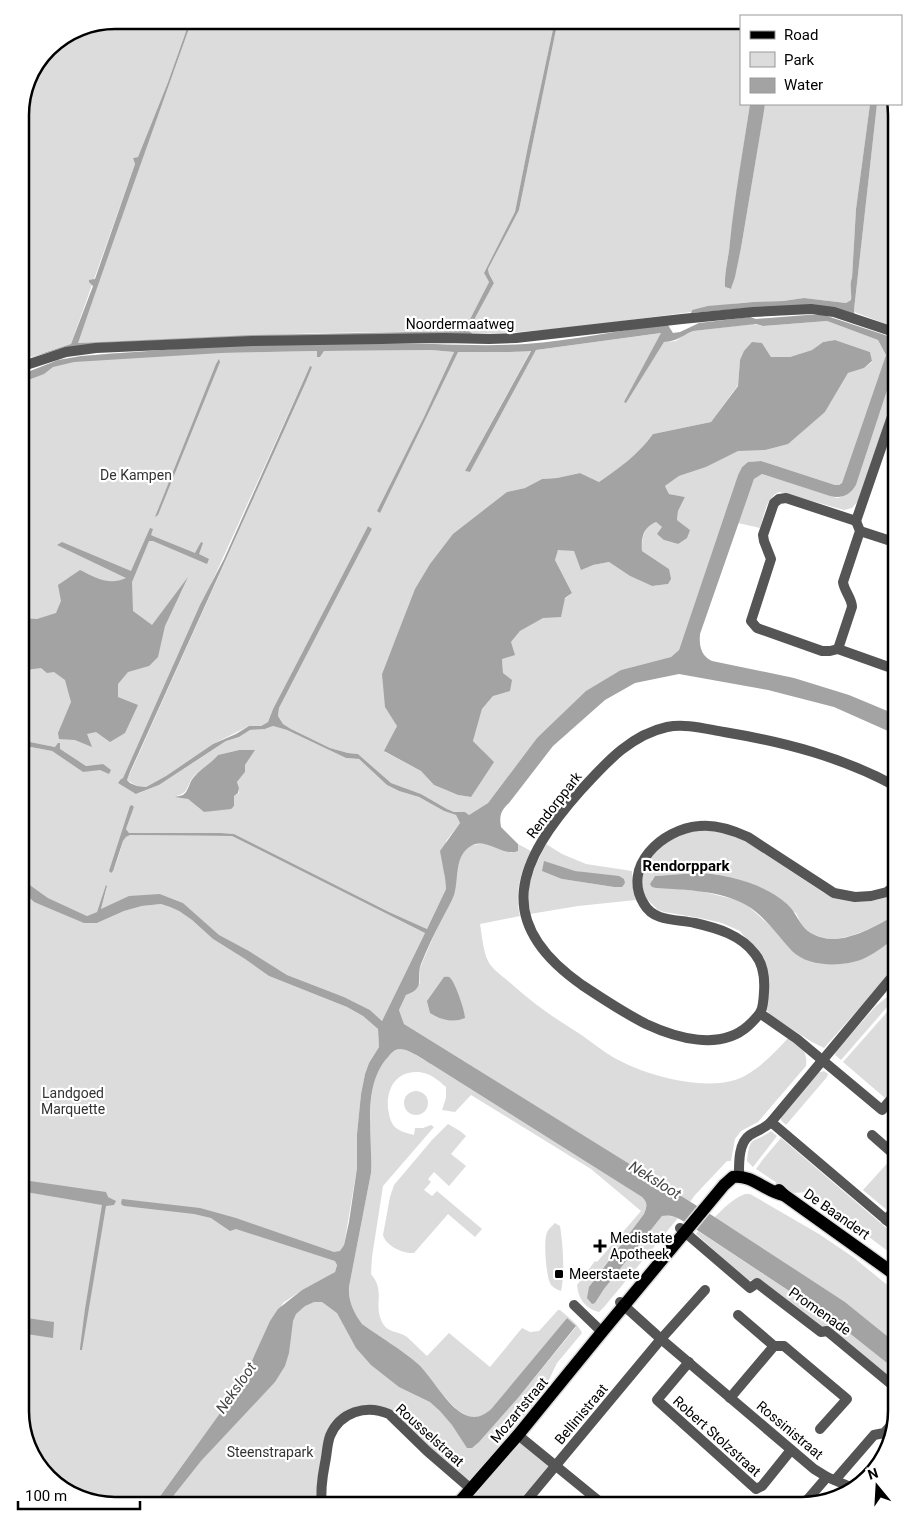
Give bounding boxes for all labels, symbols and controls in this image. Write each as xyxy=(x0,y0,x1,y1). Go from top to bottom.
legend xyxy=(740,15,902,105)
text: Road xyxy=(784,26,818,44)
text: Park xyxy=(784,51,815,69)
text: Water xyxy=(784,76,823,94)
street label: Noordermaatweg xyxy=(406,316,514,332)
park label: De Kampen xyxy=(100,467,172,483)
street label: Rendorppark xyxy=(523,768,585,841)
district label: Rendorppark xyxy=(643,857,730,875)
park label: Landgoed Marquette xyxy=(41,1085,105,1117)
water label: Neksloot xyxy=(626,1157,685,1203)
street label: De Baandert xyxy=(801,1185,873,1243)
place label: Medistate Apotheek xyxy=(610,1230,672,1262)
marker: Medistate Apotheek xyxy=(594,1240,606,1252)
place label: Meerstaete xyxy=(569,1266,640,1282)
marker: Meerstaete xyxy=(553,1268,565,1280)
street label: Promenade xyxy=(786,1284,854,1338)
water label: Neksloot xyxy=(212,1359,260,1417)
street label: Mozartstraat xyxy=(487,1374,551,1446)
street label: Bellinistraat xyxy=(551,1380,611,1447)
street label: Robert Stolzstraat xyxy=(670,1393,764,1480)
street label: Rossinistraat xyxy=(754,1398,827,1463)
street label: Rousselstraat xyxy=(393,1400,468,1470)
park label: Steenstrapark xyxy=(227,1444,314,1460)
north arrow xyxy=(852,1461,902,1511)
text: N xyxy=(866,1464,880,1483)
scale bar xyxy=(18,1478,140,1510)
text: 100 m xyxy=(25,1487,67,1505)

